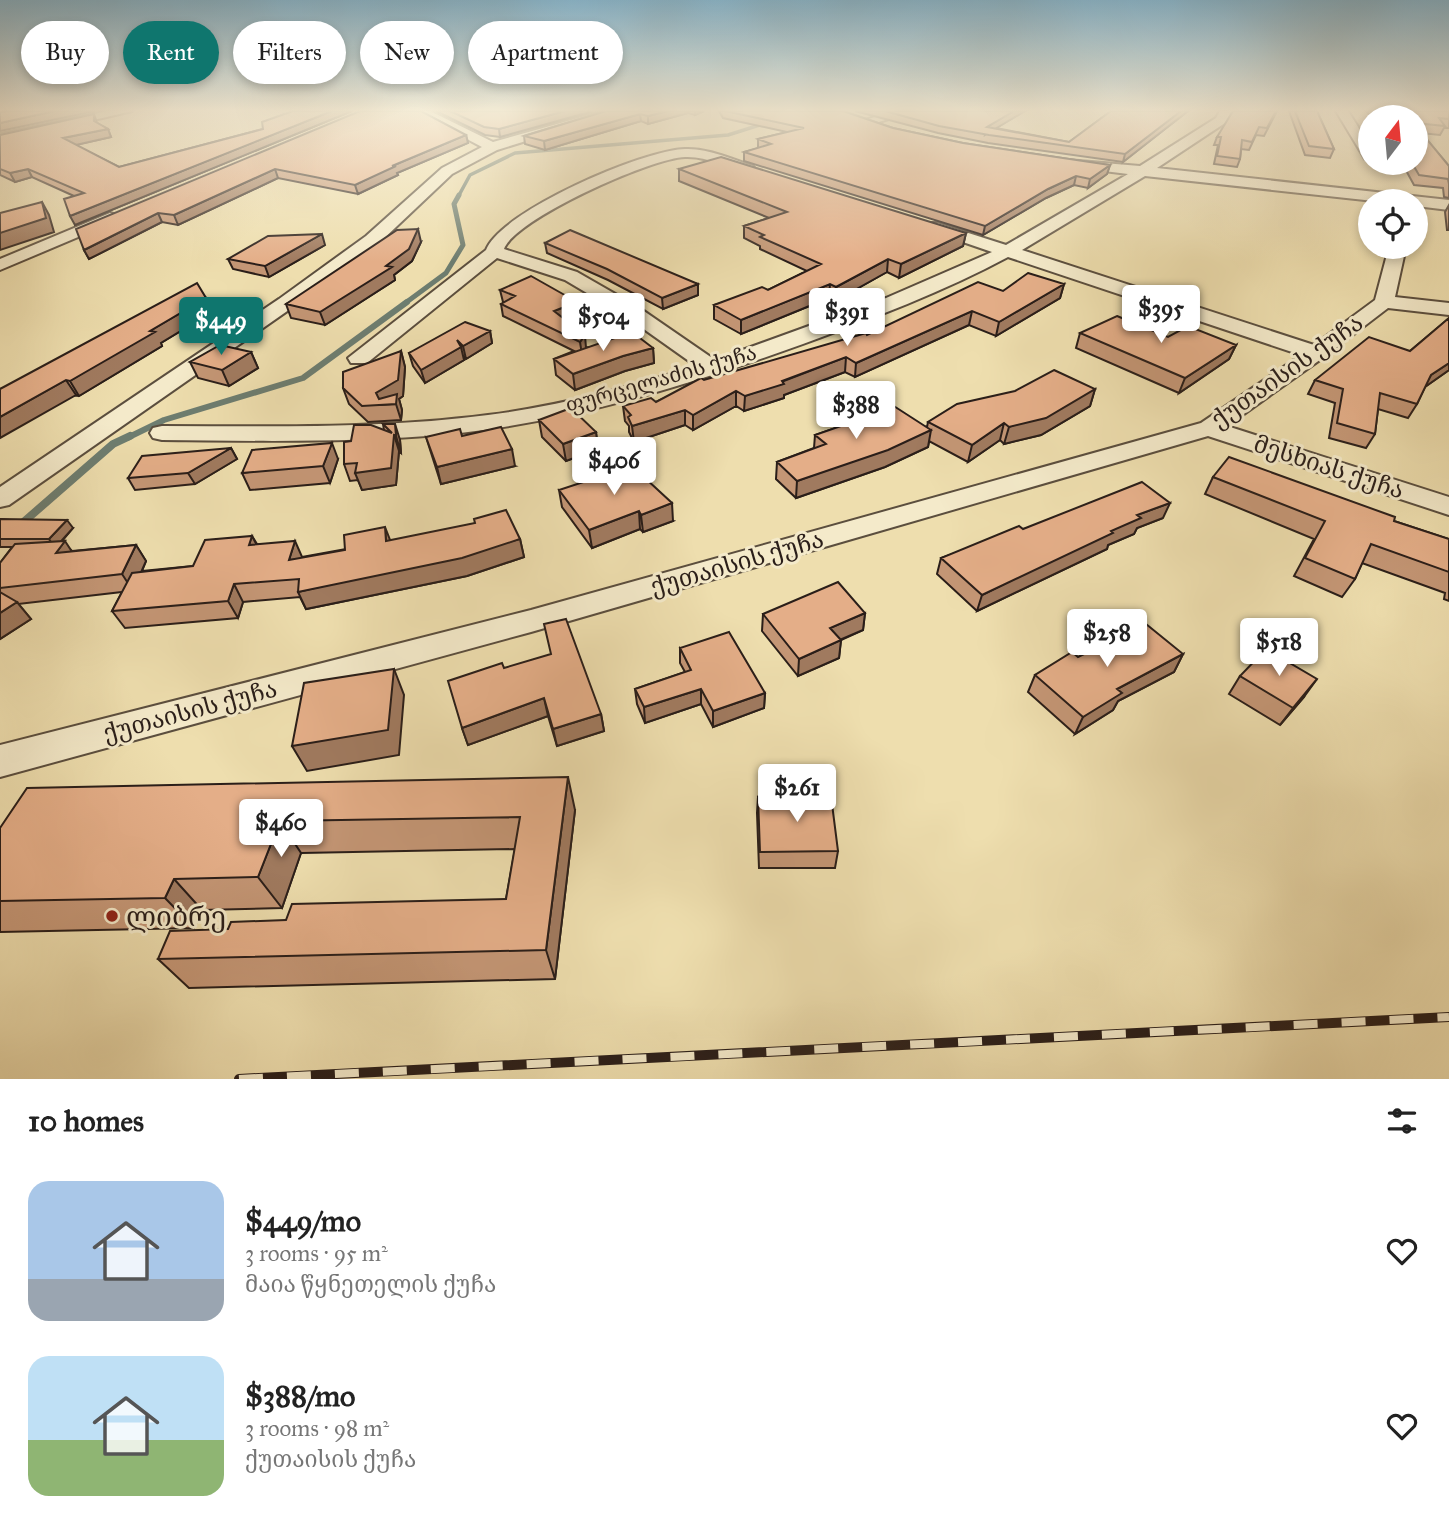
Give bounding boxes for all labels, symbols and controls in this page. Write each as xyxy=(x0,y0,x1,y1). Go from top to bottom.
chip: Buy xyxy=(21,21,109,84)
chip: Rent xyxy=(123,21,219,84)
chip: Filters xyxy=(233,21,346,84)
chip: New xyxy=(360,21,454,84)
chip: Apartment xyxy=(468,21,623,84)
north arrow xyxy=(1358,105,1428,175)
map controls xyxy=(1358,105,1428,259)
button: locate xyxy=(1358,189,1428,259)
pin: $395 xyxy=(1120,286,1202,345)
pin: $391 xyxy=(806,288,888,348)
pin: $504 xyxy=(562,294,644,353)
text: $395 xyxy=(1138,294,1184,322)
text: $391 xyxy=(825,297,869,325)
pin: $449 xyxy=(180,298,262,357)
text: $504 xyxy=(578,302,628,330)
text: $449 xyxy=(195,306,247,334)
street label: ქუთაისის ქუჩა xyxy=(1205,307,1369,435)
street label: ფურცელაძის ქუჩა xyxy=(562,339,760,419)
pin: $388 xyxy=(815,382,897,441)
text: $388 xyxy=(832,390,880,418)
street label: მესხიას ქუჩა xyxy=(1250,429,1408,505)
pin: $406 xyxy=(573,438,655,497)
text: $406 xyxy=(588,446,640,474)
street label: ქუთაისის ქუჩა xyxy=(647,524,827,602)
pin: $258 xyxy=(1066,610,1148,669)
text: $258 xyxy=(1083,618,1131,646)
pin: $518 xyxy=(1238,618,1320,678)
text: $518 xyxy=(1256,627,1302,655)
street label: ქუთაისის ქუჩა xyxy=(100,673,280,749)
pin: $261 xyxy=(756,764,838,824)
text: $261 xyxy=(774,773,820,801)
pin: $460 xyxy=(240,800,322,859)
text: $460 xyxy=(255,808,307,836)
place label: ლიბრე xyxy=(126,899,226,934)
marker: ლიბრე xyxy=(104,908,120,924)
icon: filters xyxy=(1383,1102,1421,1140)
text: 10 homes xyxy=(28,1103,144,1139)
text: $449/mo xyxy=(245,1203,361,1239)
icon: home xyxy=(84,1209,168,1293)
icon: heart xyxy=(1383,1232,1421,1270)
text: 3 rooms · 95 m² xyxy=(245,1239,388,1267)
text: მაია წყნეთელის ქუჩა xyxy=(245,1270,496,1298)
text: $388/mo xyxy=(245,1378,355,1414)
icon: home xyxy=(84,1384,168,1468)
icon: heart xyxy=(1383,1407,1421,1445)
text: 3 rooms · 98 m² xyxy=(245,1414,389,1442)
text: ქუთაისის ქუჩა xyxy=(245,1445,416,1473)

